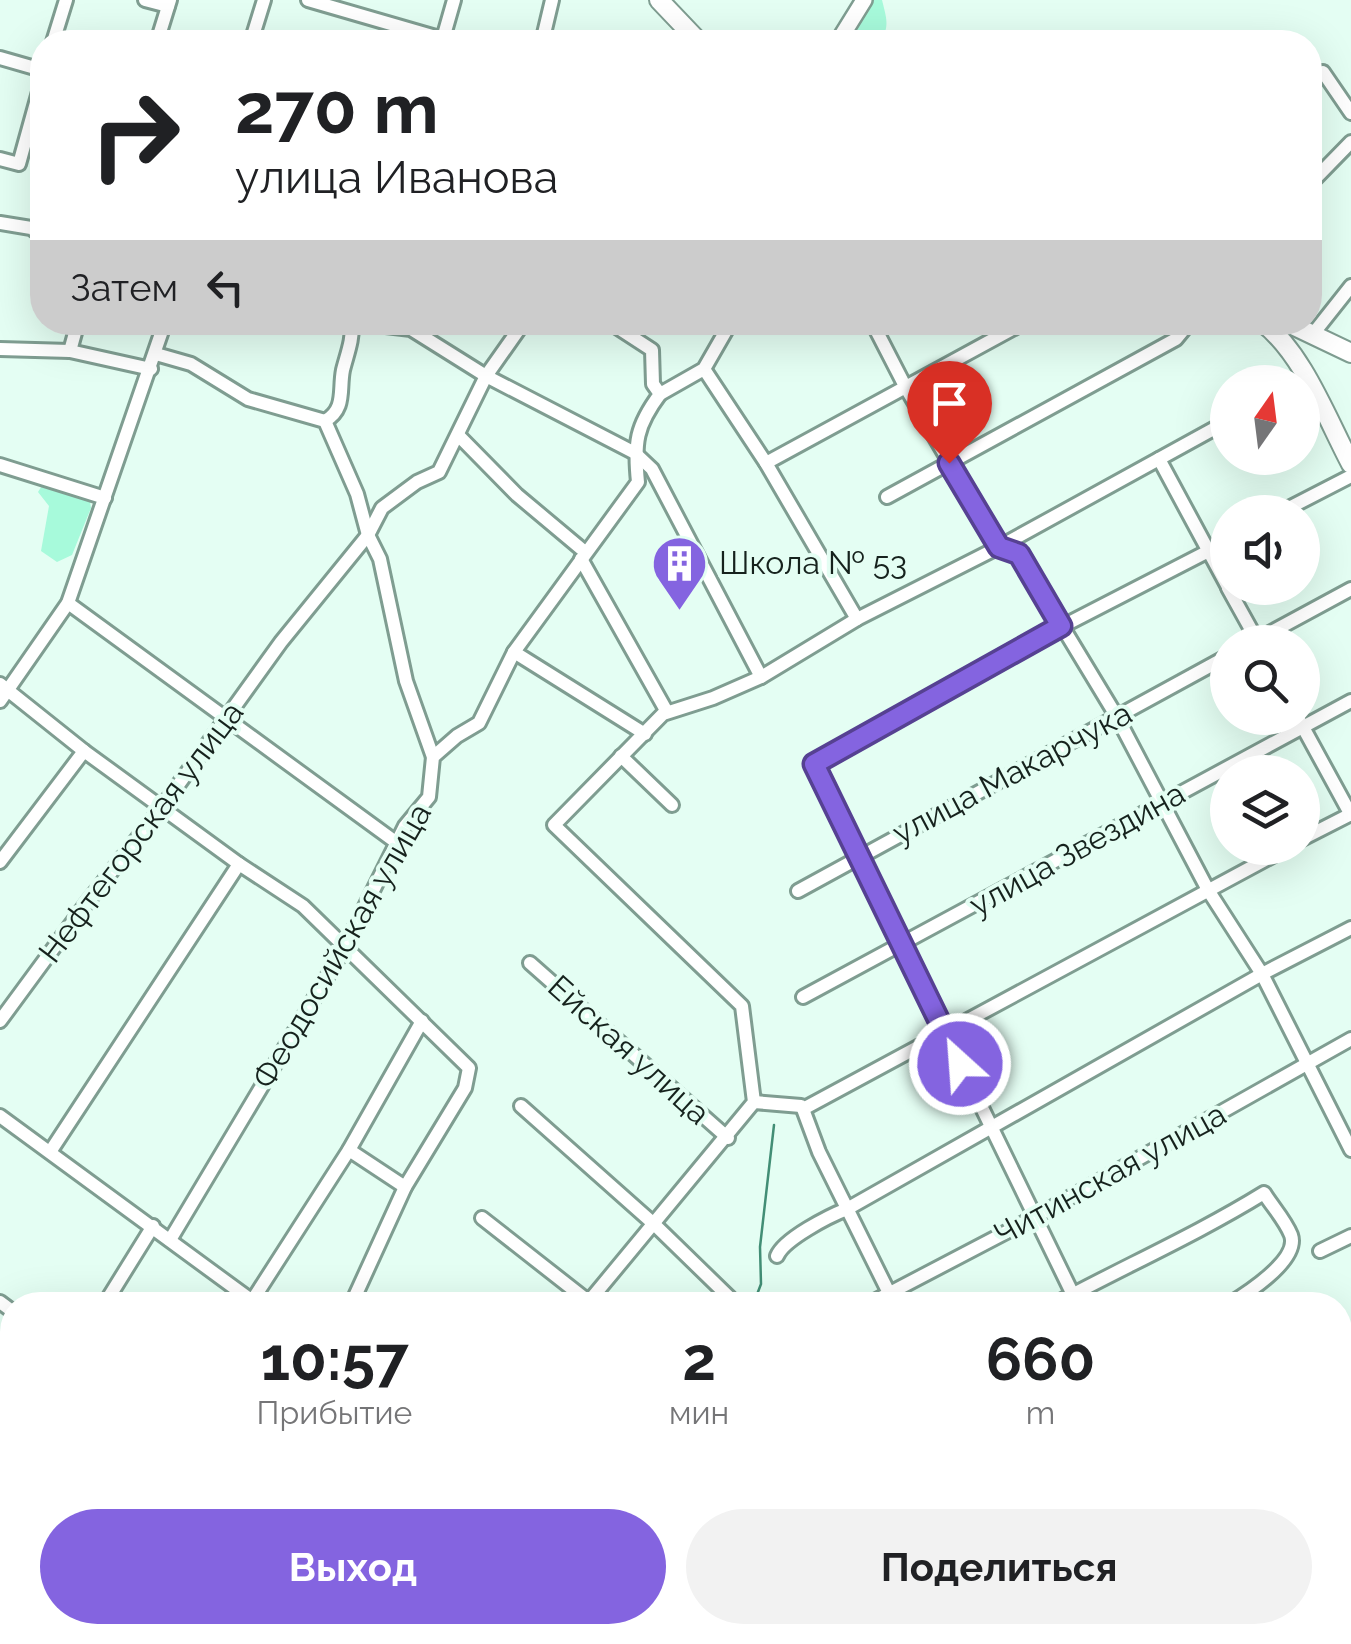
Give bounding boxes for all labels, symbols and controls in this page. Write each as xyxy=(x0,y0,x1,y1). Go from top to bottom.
text: 270 m xyxy=(235,67,439,149)
icon: right xyxy=(70,70,200,200)
text: улица Иванова xyxy=(235,151,558,204)
icon: left xyxy=(198,260,253,315)
text: Затем xyxy=(70,265,178,310)
pin xyxy=(907,361,992,464)
north arrow xyxy=(1210,365,1320,475)
map controls xyxy=(1210,365,1320,865)
icon: arrive xyxy=(922,376,977,431)
button: sound xyxy=(1210,495,1320,605)
building icon: Школа № 53 xyxy=(650,533,710,612)
place label: Школа № 53 xyxy=(719,544,907,581)
button: search xyxy=(1210,625,1320,735)
street label: Нефтегорская улица xyxy=(31,694,251,969)
street label: улица Макарчука xyxy=(886,694,1138,851)
button: layers xyxy=(1210,755,1320,865)
street label: улица Звездина xyxy=(963,774,1191,923)
street label: Феодосийская улица xyxy=(245,797,438,1095)
street label: Ейская улица xyxy=(541,968,718,1132)
position arrow xyxy=(908,1012,1012,1116)
street label: Читинская улица xyxy=(988,1095,1232,1252)
text: 10:57 xyxy=(260,1324,409,1394)
text: 2 xyxy=(682,1324,716,1394)
text: 660 xyxy=(986,1324,1095,1394)
text: Прибытие xyxy=(257,1394,412,1431)
text: мин xyxy=(669,1394,729,1431)
text: m xyxy=(1026,1394,1055,1431)
button: Выход xyxy=(40,1509,666,1624)
button: Поделиться xyxy=(686,1509,1312,1624)

